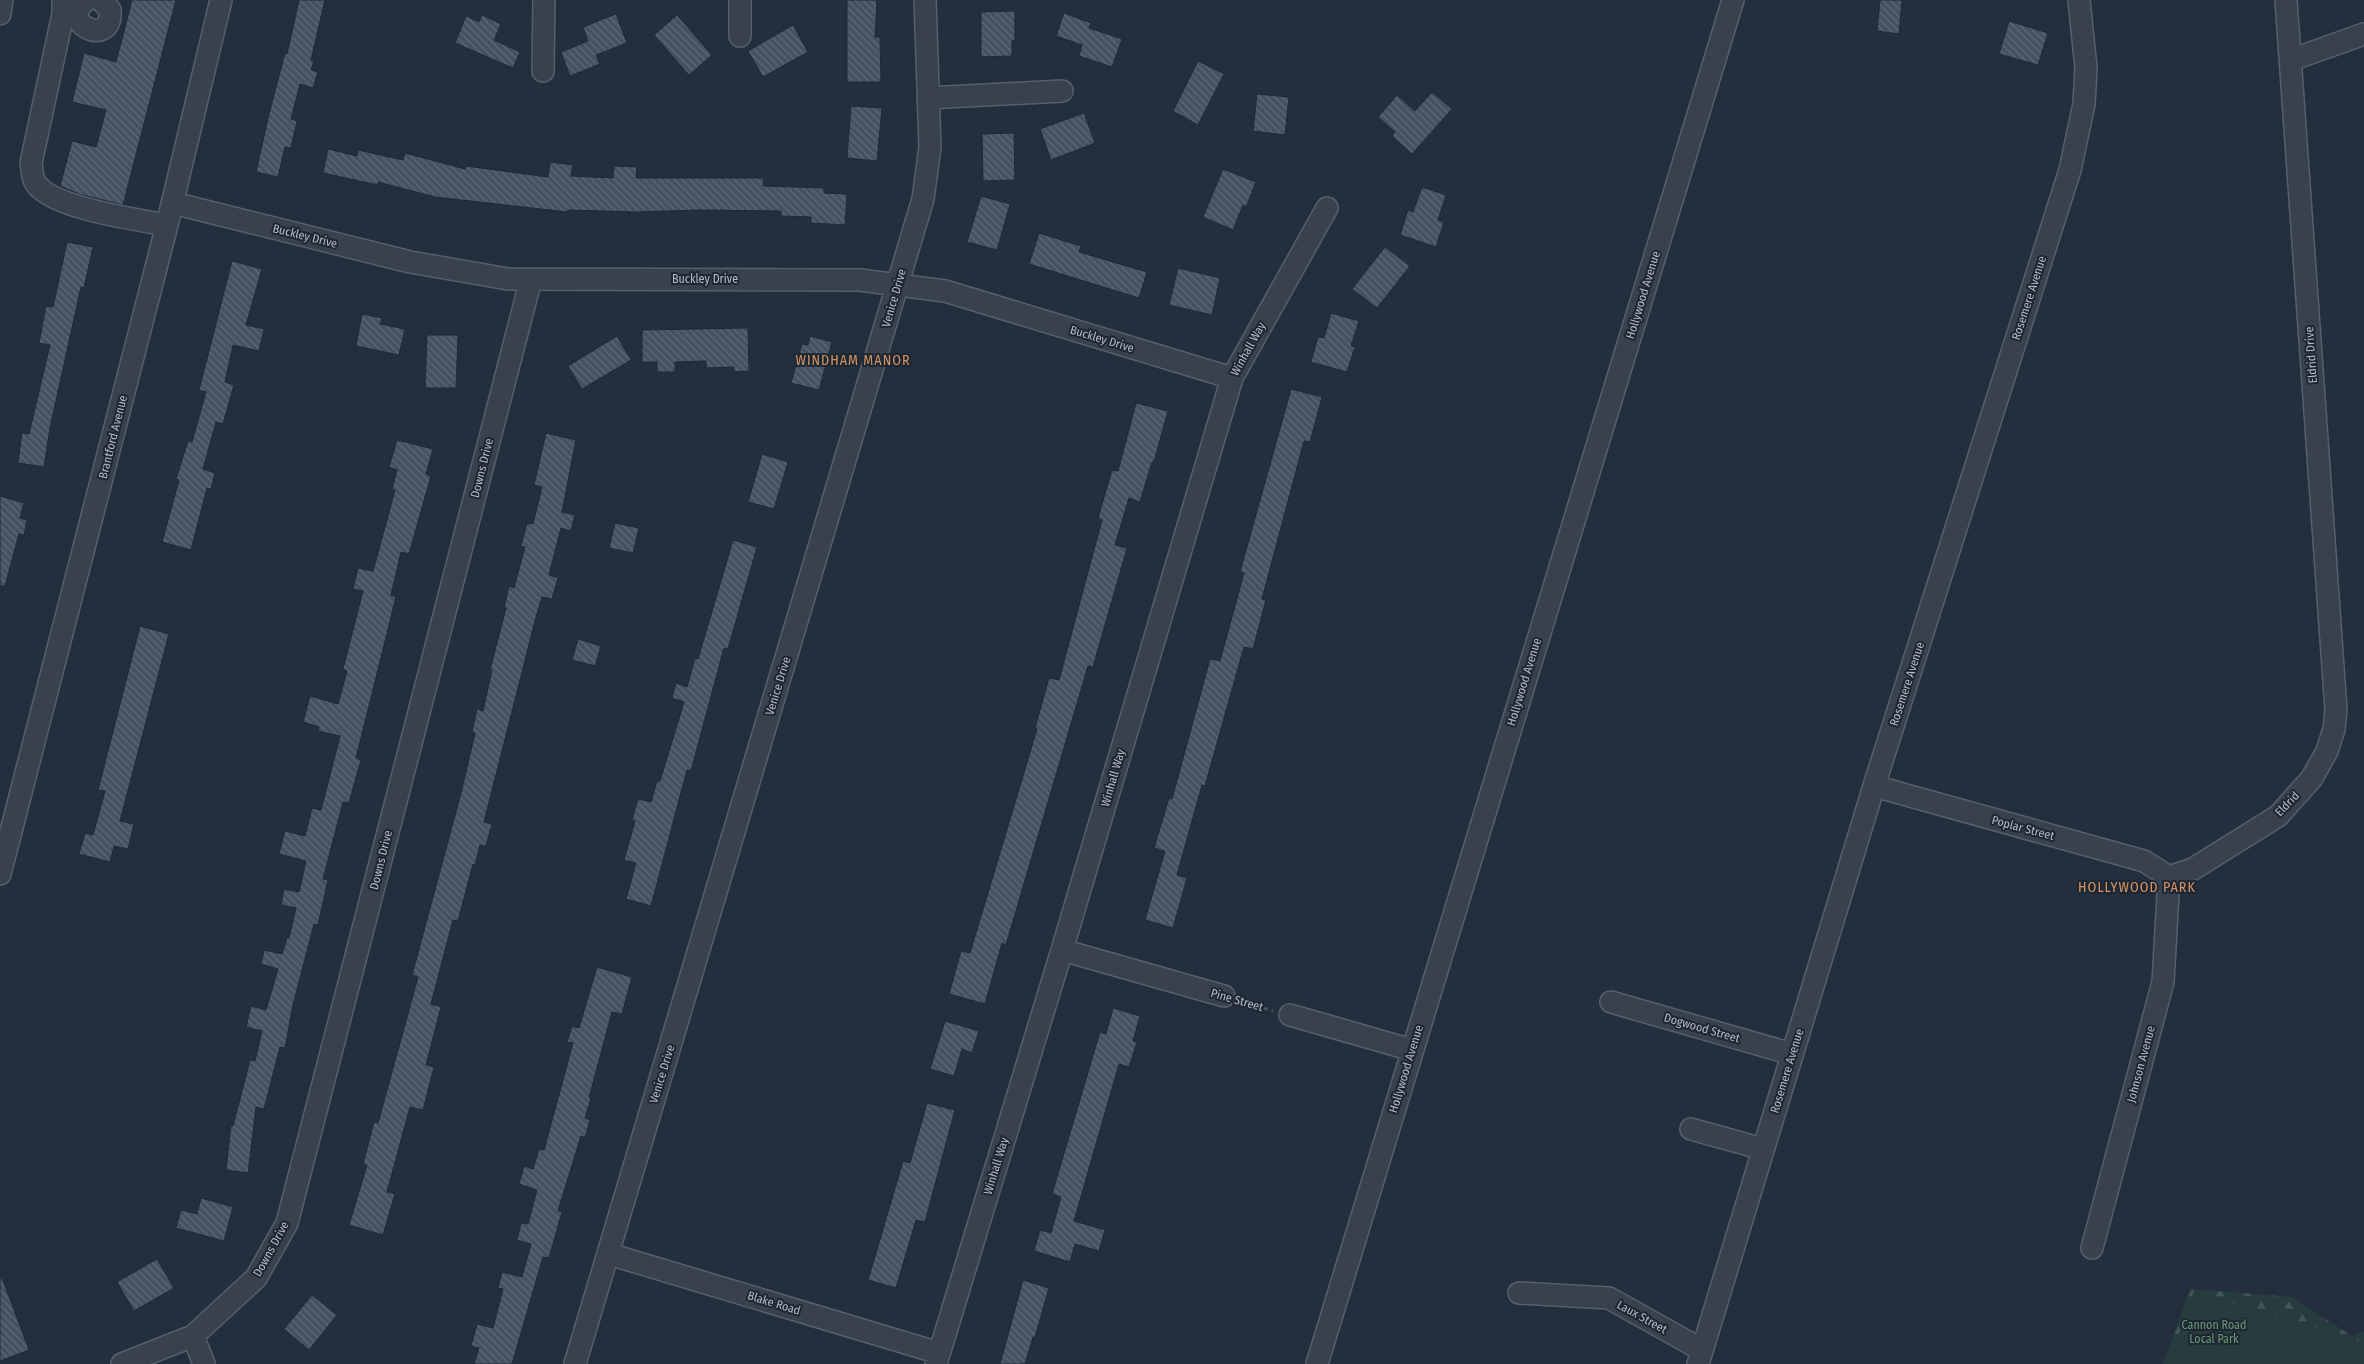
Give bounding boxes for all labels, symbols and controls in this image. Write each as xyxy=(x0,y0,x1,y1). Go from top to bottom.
street label: Buckley Drive xyxy=(271,221,339,251)
street label: Hollywood Avenue xyxy=(1623,249,1663,341)
street label: Rosemere Avenue xyxy=(2009,254,2049,342)
street label: Venice Drive xyxy=(879,267,909,329)
street label: Buckley Drive xyxy=(672,272,738,286)
street label: Winhall Way xyxy=(1228,319,1269,378)
street label: Buckley Drive xyxy=(1068,323,1136,355)
street label: Eldrid Drive xyxy=(2302,326,2320,384)
district label: WINDHAM MANOR xyxy=(795,352,911,369)
street label: Brantford Avenue xyxy=(96,394,130,480)
street label: Downs Drive xyxy=(468,437,496,499)
street label: Hollywood Avenue xyxy=(1504,636,1544,728)
street label: Rosemere Avenue xyxy=(1887,640,1927,728)
street label: Venice Drive xyxy=(763,655,794,717)
street label: Winhall Way xyxy=(1098,747,1128,808)
street label: Eldrid xyxy=(2272,789,2302,819)
street label: Poplar Street xyxy=(1990,813,2056,843)
street label: Downs Drive xyxy=(367,829,395,891)
district label: HOLLYWOOD PARK xyxy=(2078,879,2196,896)
street label: Pine Street xyxy=(1209,986,1265,1014)
street label: Dogwood Street xyxy=(1662,1010,1742,1046)
street label: Hollywood Avenue xyxy=(1386,1023,1426,1115)
street label: Johnson Avenue xyxy=(2124,1024,2158,1104)
street label: Rosemere Avenue xyxy=(1768,1027,1807,1115)
street label: Venice Drive xyxy=(647,1043,678,1105)
street label: Winhall Way xyxy=(981,1135,1012,1196)
street label: Downs Drive xyxy=(250,1219,292,1279)
street label: Blake Road xyxy=(746,1288,802,1318)
street label: Laux Street xyxy=(1615,1298,1669,1336)
park label: Cannon Road Local Park xyxy=(2182,1318,2246,1346)

